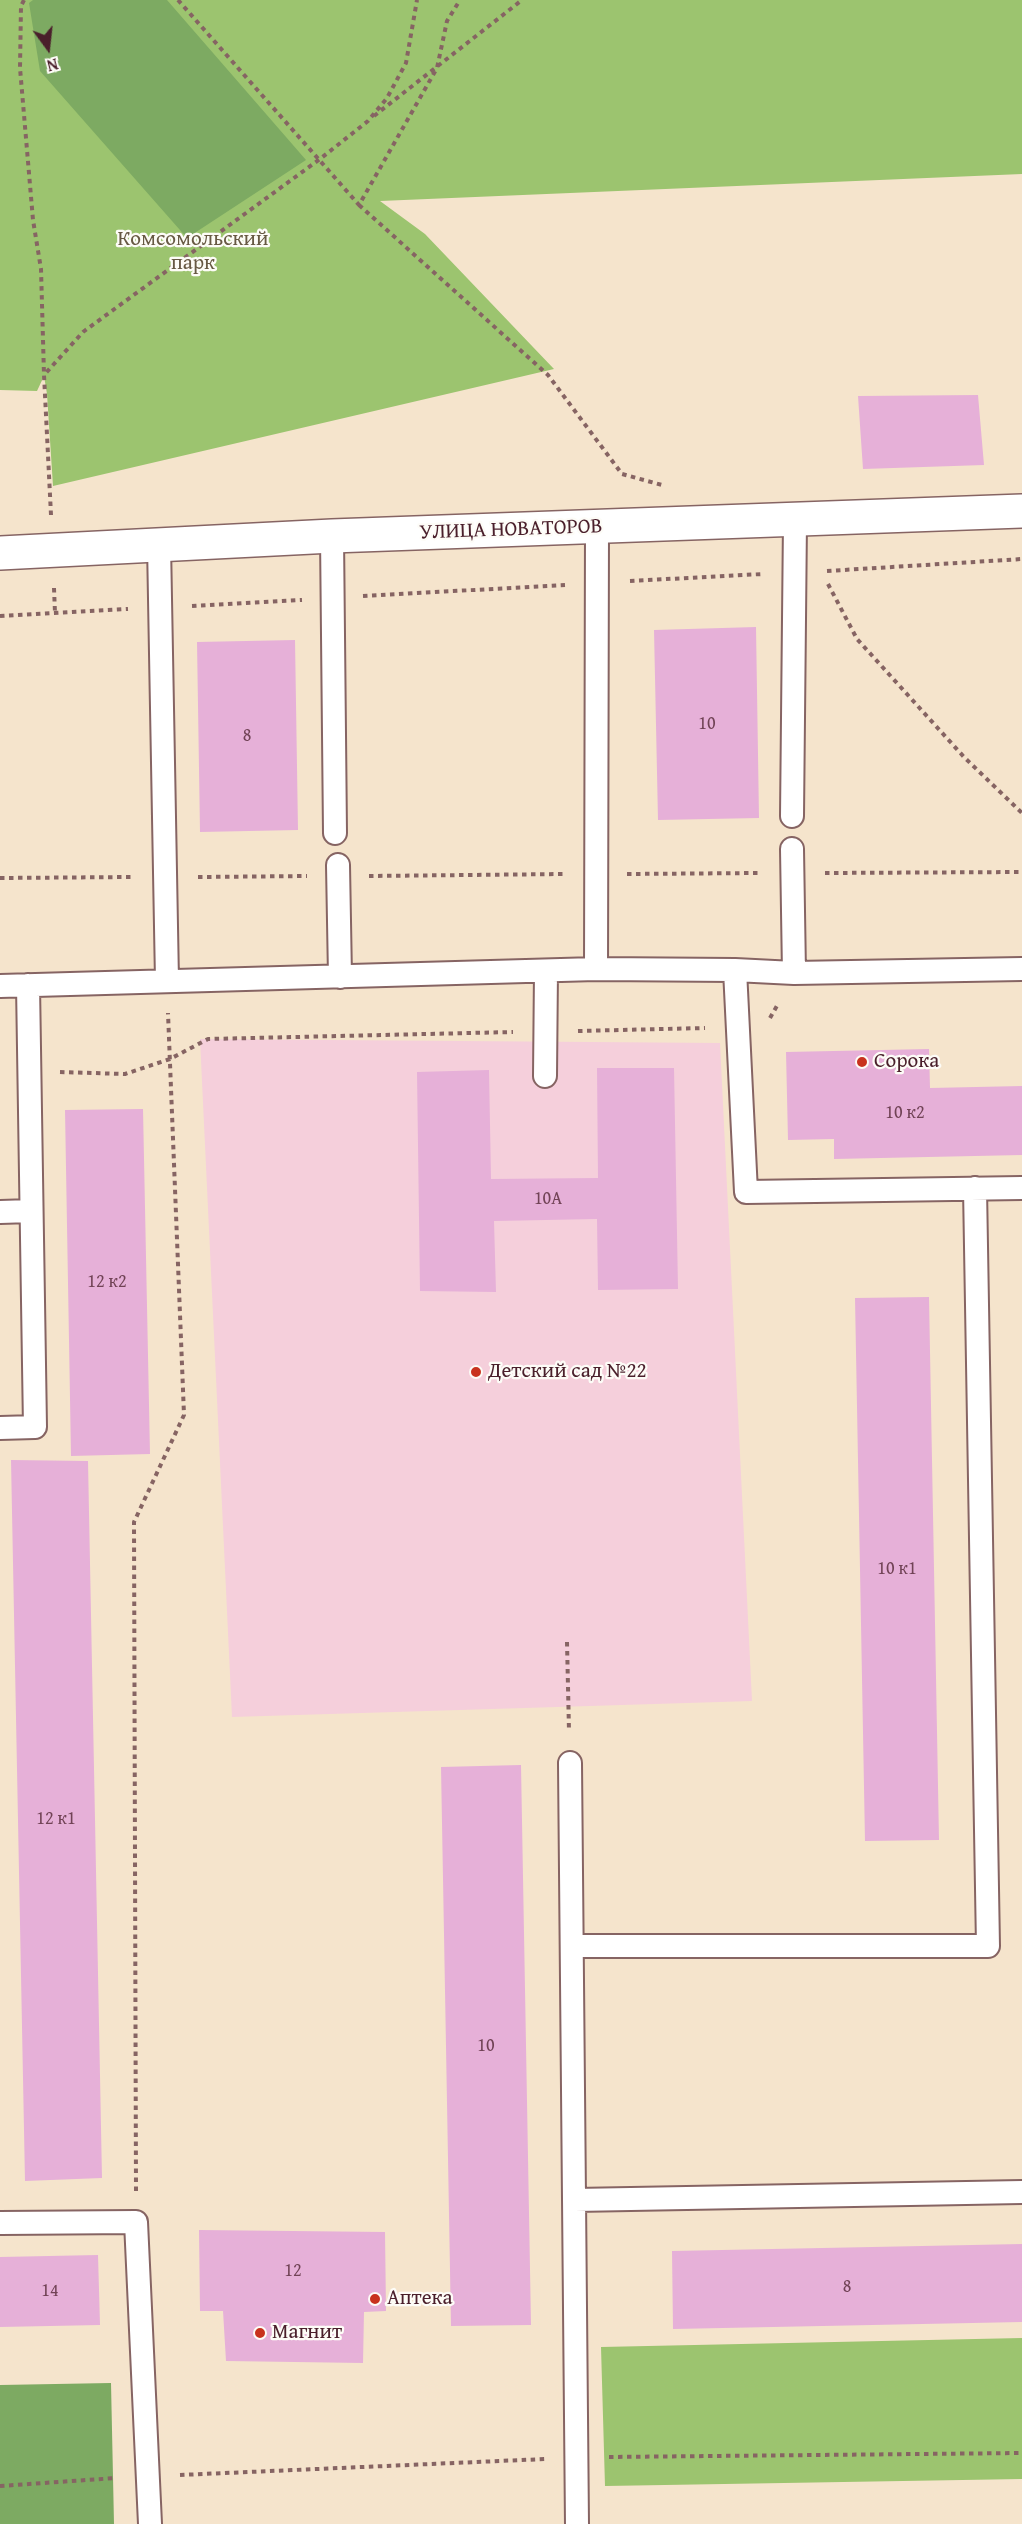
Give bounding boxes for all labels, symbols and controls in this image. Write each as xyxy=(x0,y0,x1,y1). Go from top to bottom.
north arrow xyxy=(18,18,78,78)
text: N xyxy=(44,52,61,78)
park label: Комсомольский парк xyxy=(117,227,269,277)
street label: УЛИЦА НОВАТОРОВ xyxy=(419,514,603,546)
house number: 10 xyxy=(698,713,716,735)
house number: 8 xyxy=(243,725,251,747)
place label: Сорока xyxy=(874,1049,939,1075)
marker: Сорока xyxy=(855,1055,869,1069)
house number: 10 к2 xyxy=(885,1102,925,1124)
house number: 10А xyxy=(534,1188,562,1210)
house number: 12 к2 xyxy=(87,1271,127,1293)
place label: Детский сад №22 xyxy=(488,1359,647,1385)
marker: Детский сад №22 xyxy=(469,1365,483,1379)
house number: 10 к1 xyxy=(877,1558,917,1580)
house number: 12 к1 xyxy=(36,1808,76,1830)
house number: 10 xyxy=(477,2035,495,2057)
house number: 12 xyxy=(284,2260,302,2282)
house number: 8 xyxy=(843,2276,851,2298)
house number: 14 xyxy=(41,2280,59,2302)
place label: Аптека xyxy=(387,2286,453,2312)
marker: Аптека xyxy=(368,2292,382,2306)
place label: Магнит xyxy=(272,2320,342,2346)
marker: Магнит xyxy=(253,2326,267,2340)

